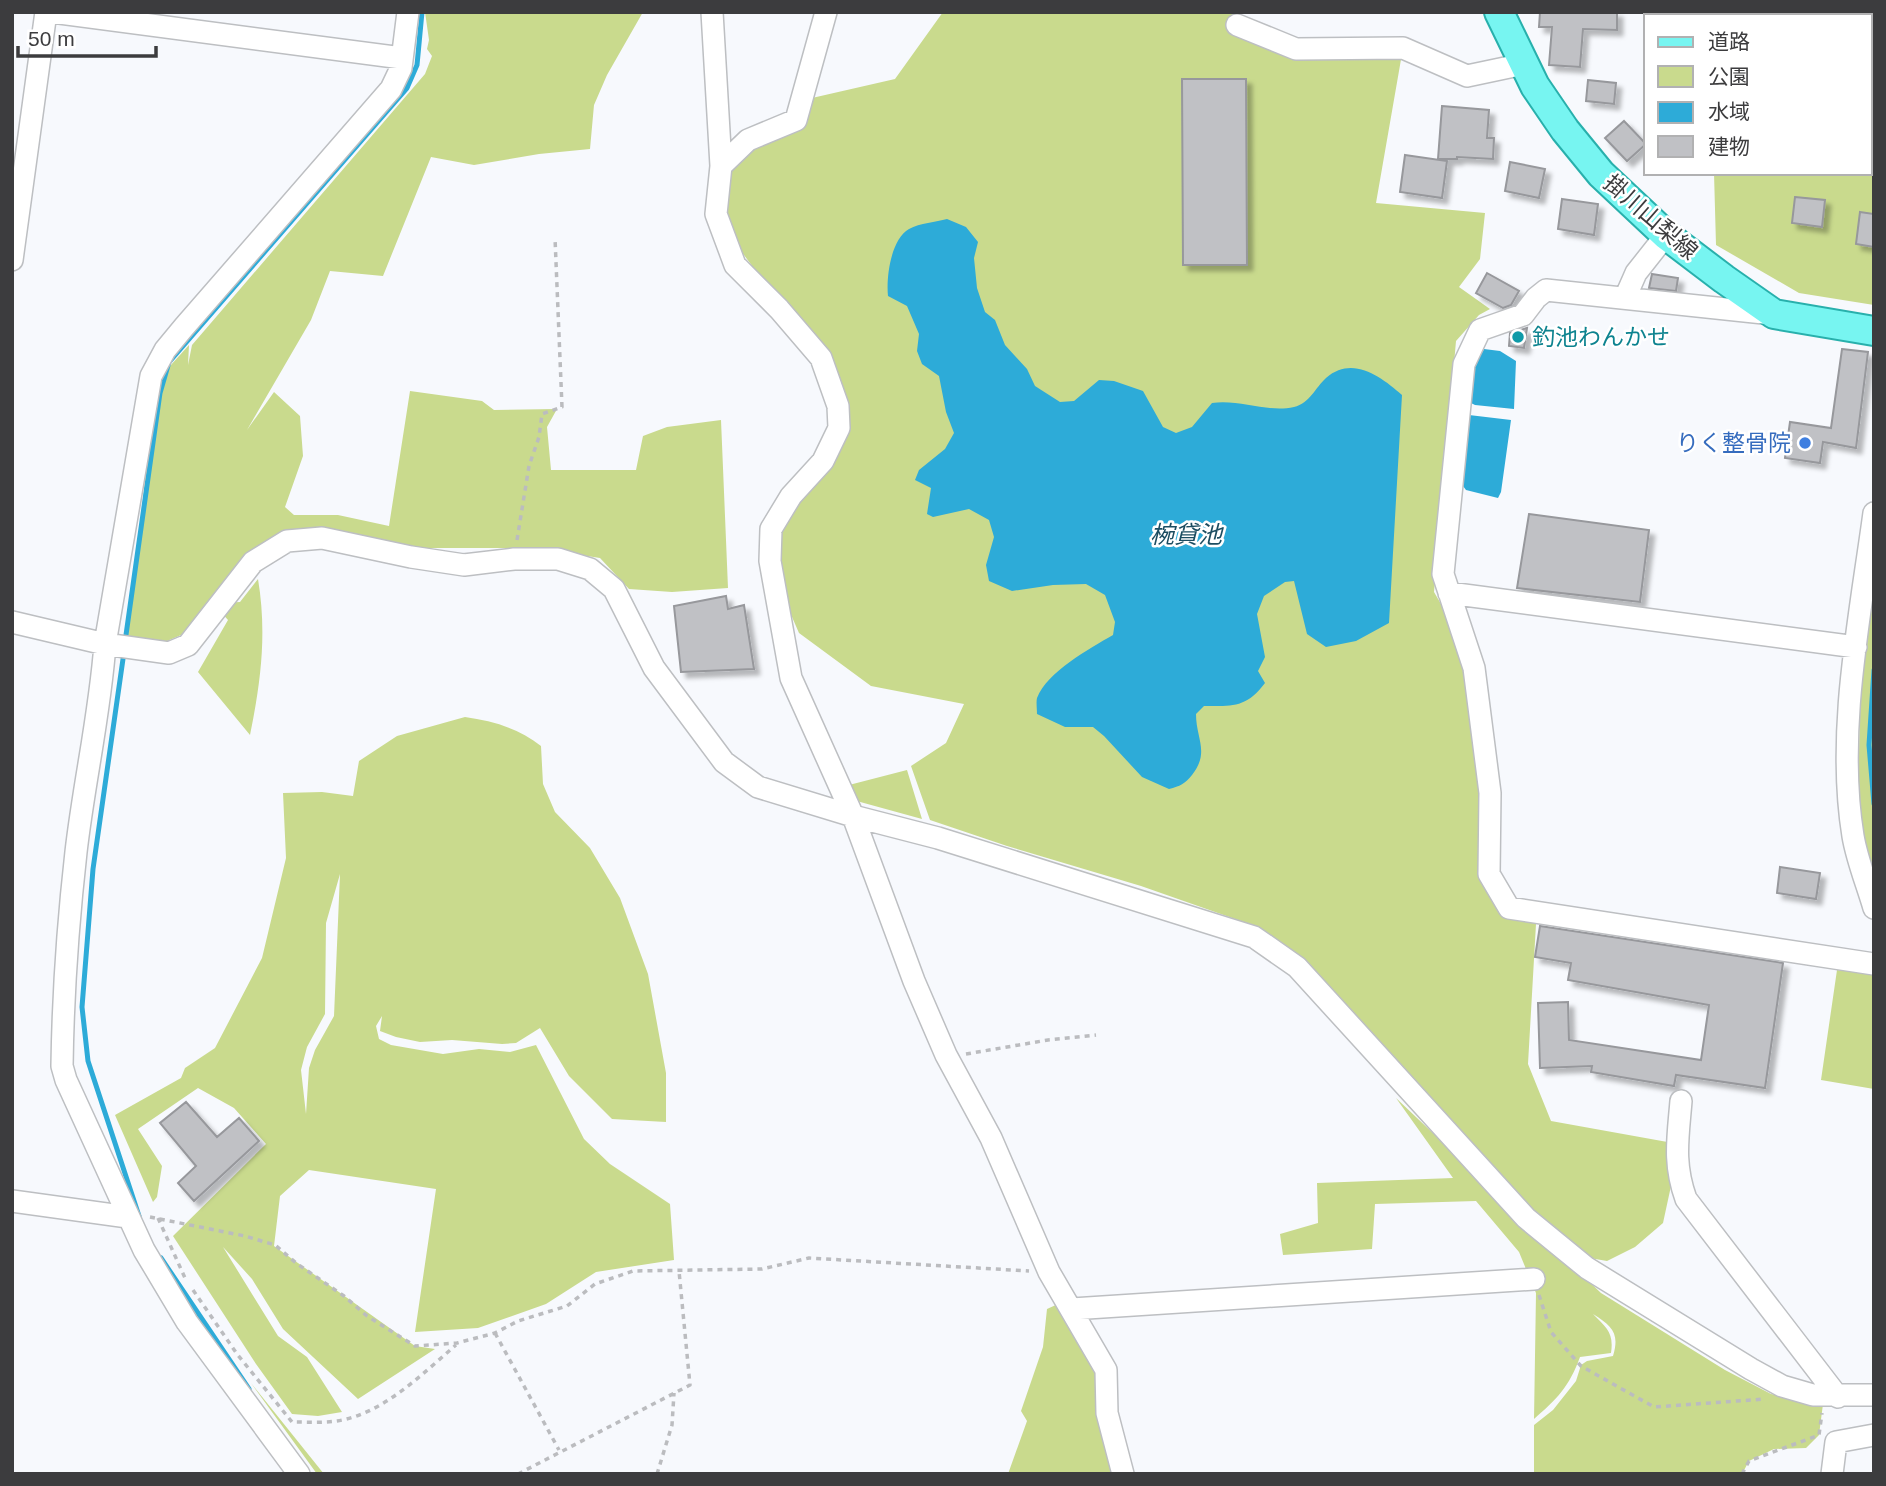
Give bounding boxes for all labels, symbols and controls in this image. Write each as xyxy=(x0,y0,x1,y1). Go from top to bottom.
scale bar xyxy=(18,14,156,58)
legend xyxy=(1644,14,1872,175)
text: 50 m xyxy=(28,27,75,50)
text: 道路 xyxy=(1708,30,1750,53)
text: 公園 xyxy=(1708,65,1750,88)
text: 水域 xyxy=(1708,100,1750,123)
text: 建物 xyxy=(1708,135,1750,158)
street label: 掛川山梨線 xyxy=(1599,169,1703,265)
place label: 釣池わんかせ xyxy=(1532,324,1670,350)
marker: 釣池わんかせ xyxy=(1510,329,1526,345)
place label: りく整骨院 xyxy=(1676,430,1791,456)
marker: りく整骨院 xyxy=(1797,435,1813,451)
water label: 椀貸池 xyxy=(1150,521,1224,548)

